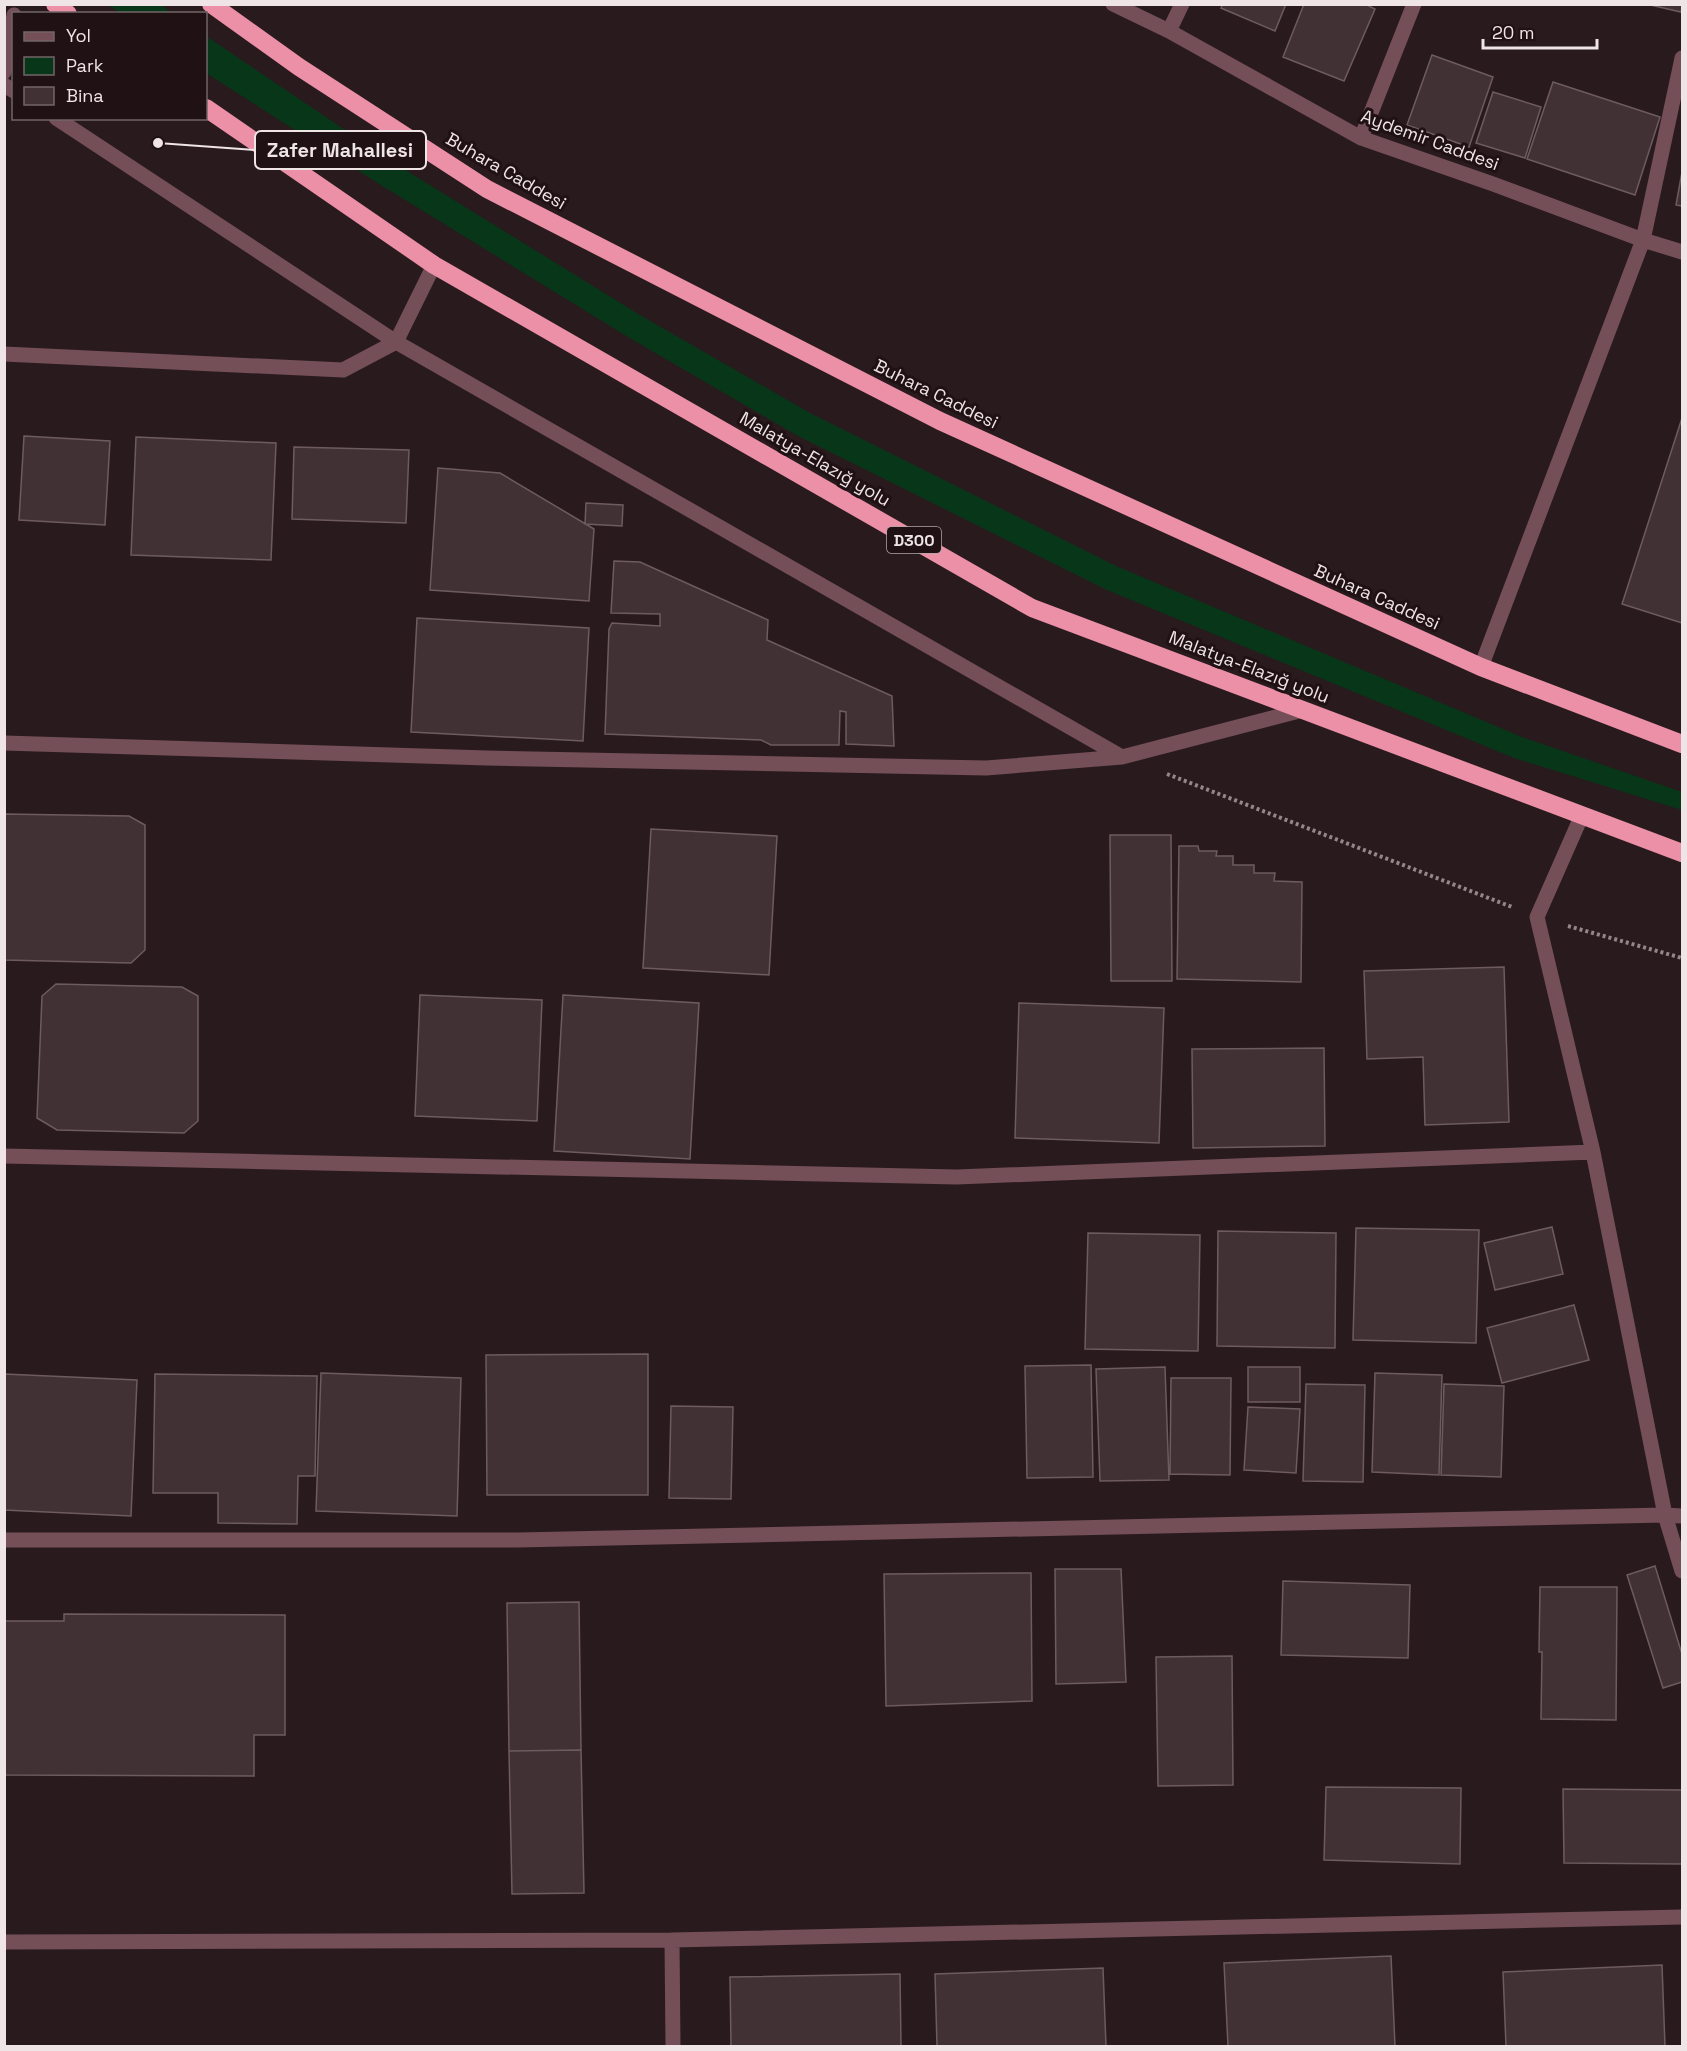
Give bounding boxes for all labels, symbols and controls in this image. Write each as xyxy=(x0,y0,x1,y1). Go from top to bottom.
legend xyxy=(12,12,207,120)
scale bar xyxy=(1483,12,1597,50)
text: 20 m xyxy=(1492,21,1535,44)
text: Yol xyxy=(66,24,91,47)
text: Park xyxy=(66,54,104,77)
text: Bina xyxy=(66,84,104,107)
street label: Aydemir Caddesi xyxy=(1358,104,1502,175)
street label: Buhara Caddesi xyxy=(442,127,571,214)
callout: Zafer Mahallesi xyxy=(255,131,426,169)
text: Zafer Mahallesi xyxy=(267,137,413,163)
street label: Buhara Caddesi xyxy=(870,354,1002,434)
street label: Malatya-Elazığ yolu xyxy=(736,406,895,511)
road number: D300 xyxy=(887,527,941,553)
street label: Buhara Caddesi xyxy=(1311,559,1444,635)
street label: Malatya-Elazığ yolu xyxy=(1166,625,1333,708)

